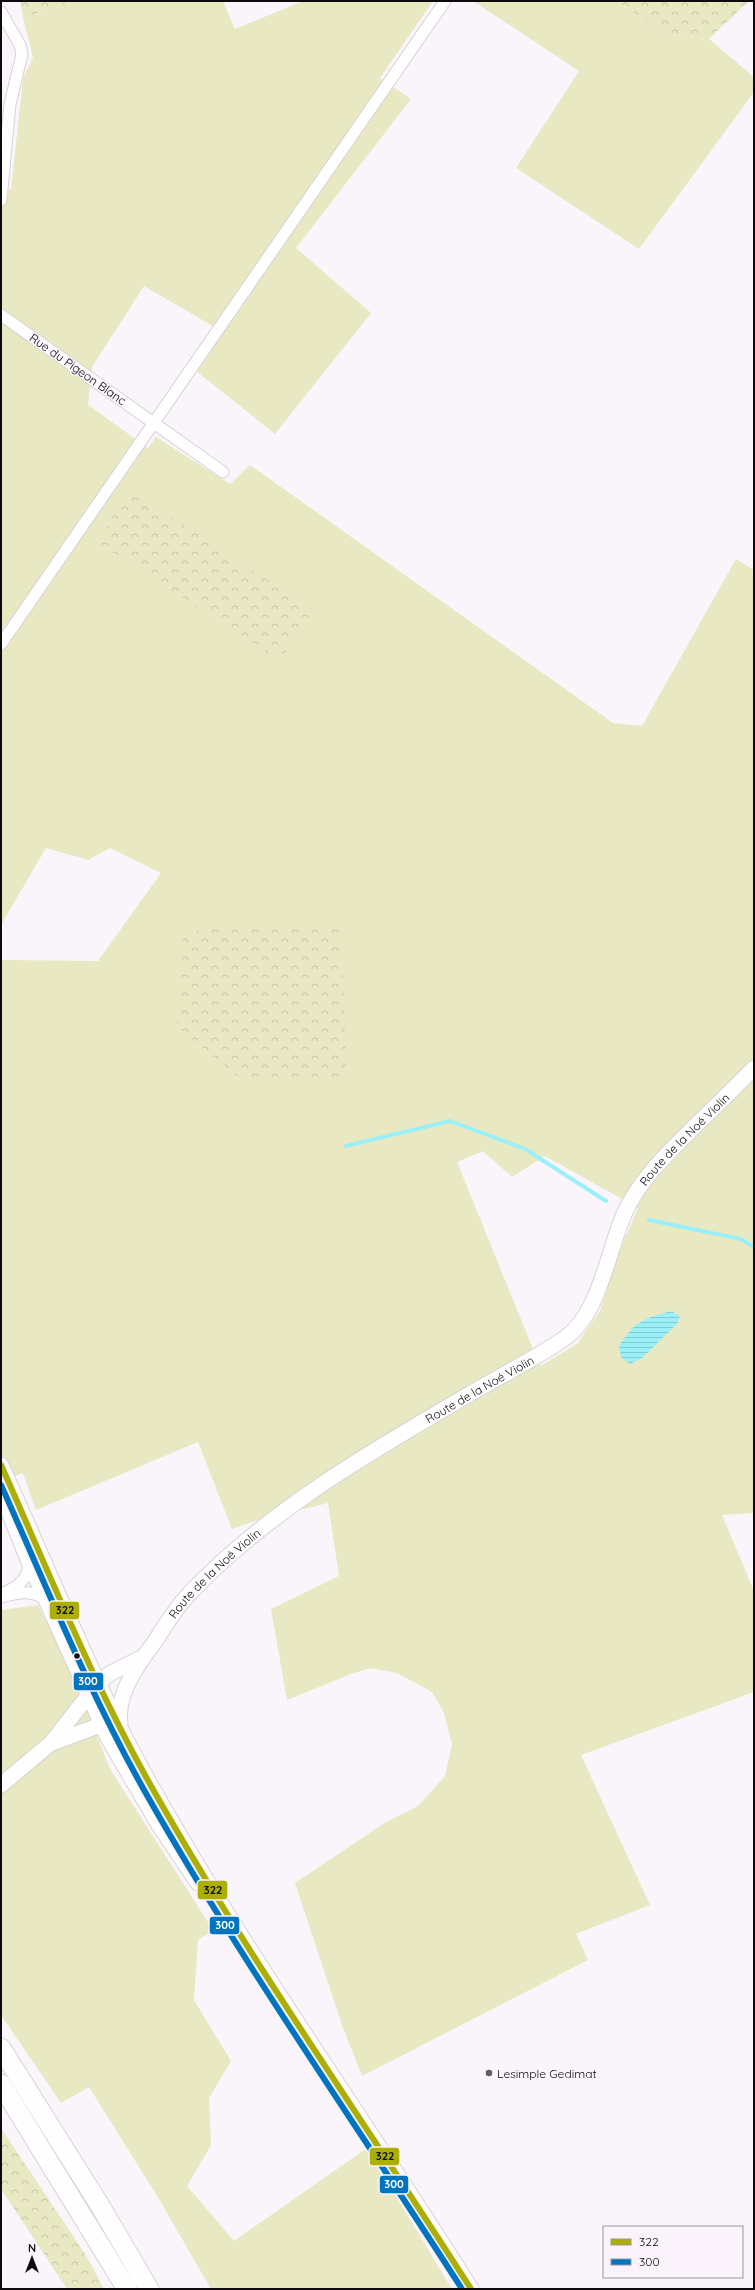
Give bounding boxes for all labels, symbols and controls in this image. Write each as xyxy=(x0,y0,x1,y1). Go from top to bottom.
street label: Rue du Pigeon Blanc xyxy=(27,330,129,408)
street label: Route de la Noé Violin xyxy=(636,1090,732,1188)
street label: Route de la Noé Violin xyxy=(422,1352,536,1426)
street label: Route de la Noé Violin xyxy=(165,1525,263,1621)
line badge: 322 xyxy=(49,1601,80,1620)
text: 322 xyxy=(56,1603,74,1617)
unlabelled marker xyxy=(72,1651,82,1661)
line badge: 300 xyxy=(73,1672,104,1691)
text: 300 xyxy=(78,1674,98,1688)
line badge: 322 xyxy=(197,1880,228,1900)
text: 322 xyxy=(204,1883,222,1897)
line badge: 300 xyxy=(209,1916,240,1935)
text: 300 xyxy=(215,1918,235,1932)
place label: Lesimple Gedimat xyxy=(497,2066,597,2081)
marker: Lesimple Gedimat xyxy=(484,2068,494,2078)
line badge: 322 xyxy=(369,2147,400,2166)
text: 322 xyxy=(376,2149,394,2163)
line badge: 300 xyxy=(379,2175,409,2194)
text: 300 xyxy=(384,2177,404,2191)
legend xyxy=(603,2226,743,2278)
text: 322 xyxy=(639,2234,659,2249)
north arrow xyxy=(12,2238,52,2278)
text: N xyxy=(28,2241,36,2255)
text: 300 xyxy=(639,2254,660,2269)

